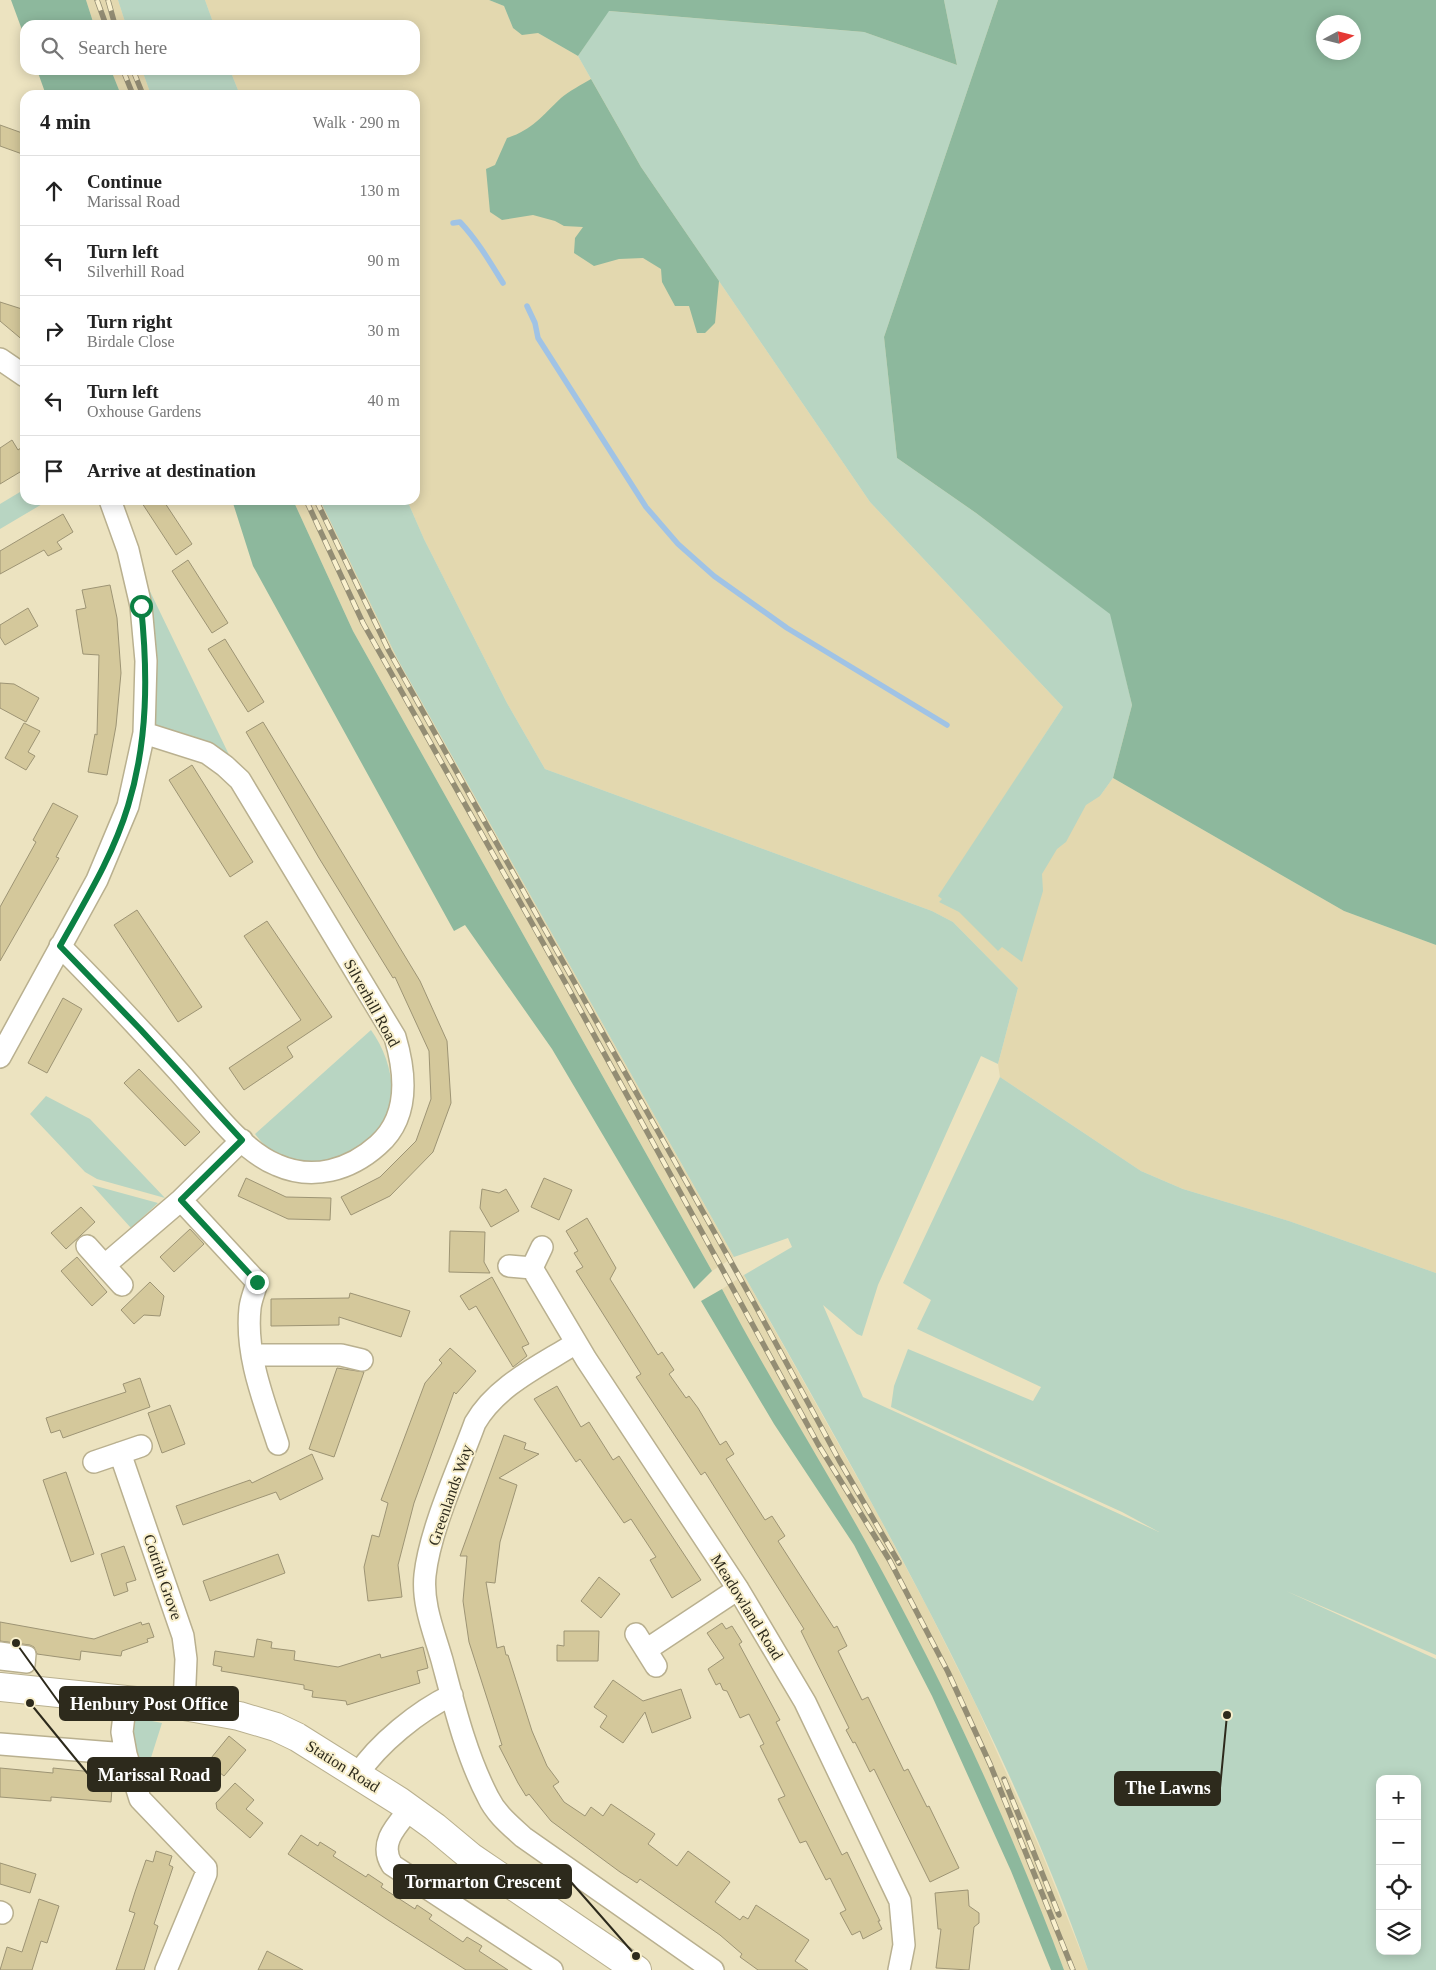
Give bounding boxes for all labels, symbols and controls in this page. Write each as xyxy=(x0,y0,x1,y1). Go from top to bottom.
north arrow xyxy=(1316,15,1361,60)
search box xyxy=(20,20,420,75)
icon: search xyxy=(38,34,66,62)
text: Search here xyxy=(78,37,167,58)
text: 4 min xyxy=(40,110,91,134)
text: Walk · 290 m xyxy=(313,114,400,131)
text: Continue xyxy=(87,171,162,192)
icon: ahead xyxy=(40,177,68,205)
text: 130 m xyxy=(360,182,400,199)
text: Marissal Road xyxy=(87,193,180,210)
text: Turn left xyxy=(87,241,159,262)
icon: left xyxy=(40,247,68,275)
text: 90 m xyxy=(368,252,400,269)
text: Silverhill Road xyxy=(87,263,184,280)
text: Turn right xyxy=(87,311,172,332)
icon: right xyxy=(40,317,68,345)
text: 30 m xyxy=(368,322,400,339)
text: Birdale Close xyxy=(87,333,175,350)
text: Turn left xyxy=(87,381,159,402)
icon: left xyxy=(40,387,68,415)
text: 40 m xyxy=(368,392,400,409)
text: Oxhouse Gardens xyxy=(87,403,201,420)
icon: arrive xyxy=(40,457,68,485)
text: Arrive at destination xyxy=(87,460,256,481)
route start xyxy=(130,595,153,618)
street label: Silverhill Road xyxy=(341,956,403,1050)
route end xyxy=(246,1271,269,1294)
street label: Greenlands Way xyxy=(425,1442,476,1548)
street label: Cotrith Grove xyxy=(140,1532,186,1622)
street label: Meadowland Road xyxy=(708,1551,786,1663)
callout: Henbury Post Office xyxy=(60,1687,238,1720)
text: Henbury Post Office xyxy=(70,1694,228,1714)
street label: Station Road xyxy=(303,1737,383,1795)
callout: Marissal Road xyxy=(88,1758,220,1791)
text: Marissal Road xyxy=(98,1765,210,1785)
callout: The Lawns xyxy=(1115,1772,1220,1805)
map controls xyxy=(1376,1775,1421,1955)
button: + xyxy=(1376,1775,1421,1820)
text: The Lawns xyxy=(1125,1778,1211,1798)
button: − xyxy=(1376,1820,1421,1865)
callout: Tormarton Crescent xyxy=(394,1865,571,1898)
button: locate xyxy=(1376,1865,1421,1910)
text: Tormarton Crescent xyxy=(405,1872,561,1892)
button: layers xyxy=(1376,1910,1421,1955)

